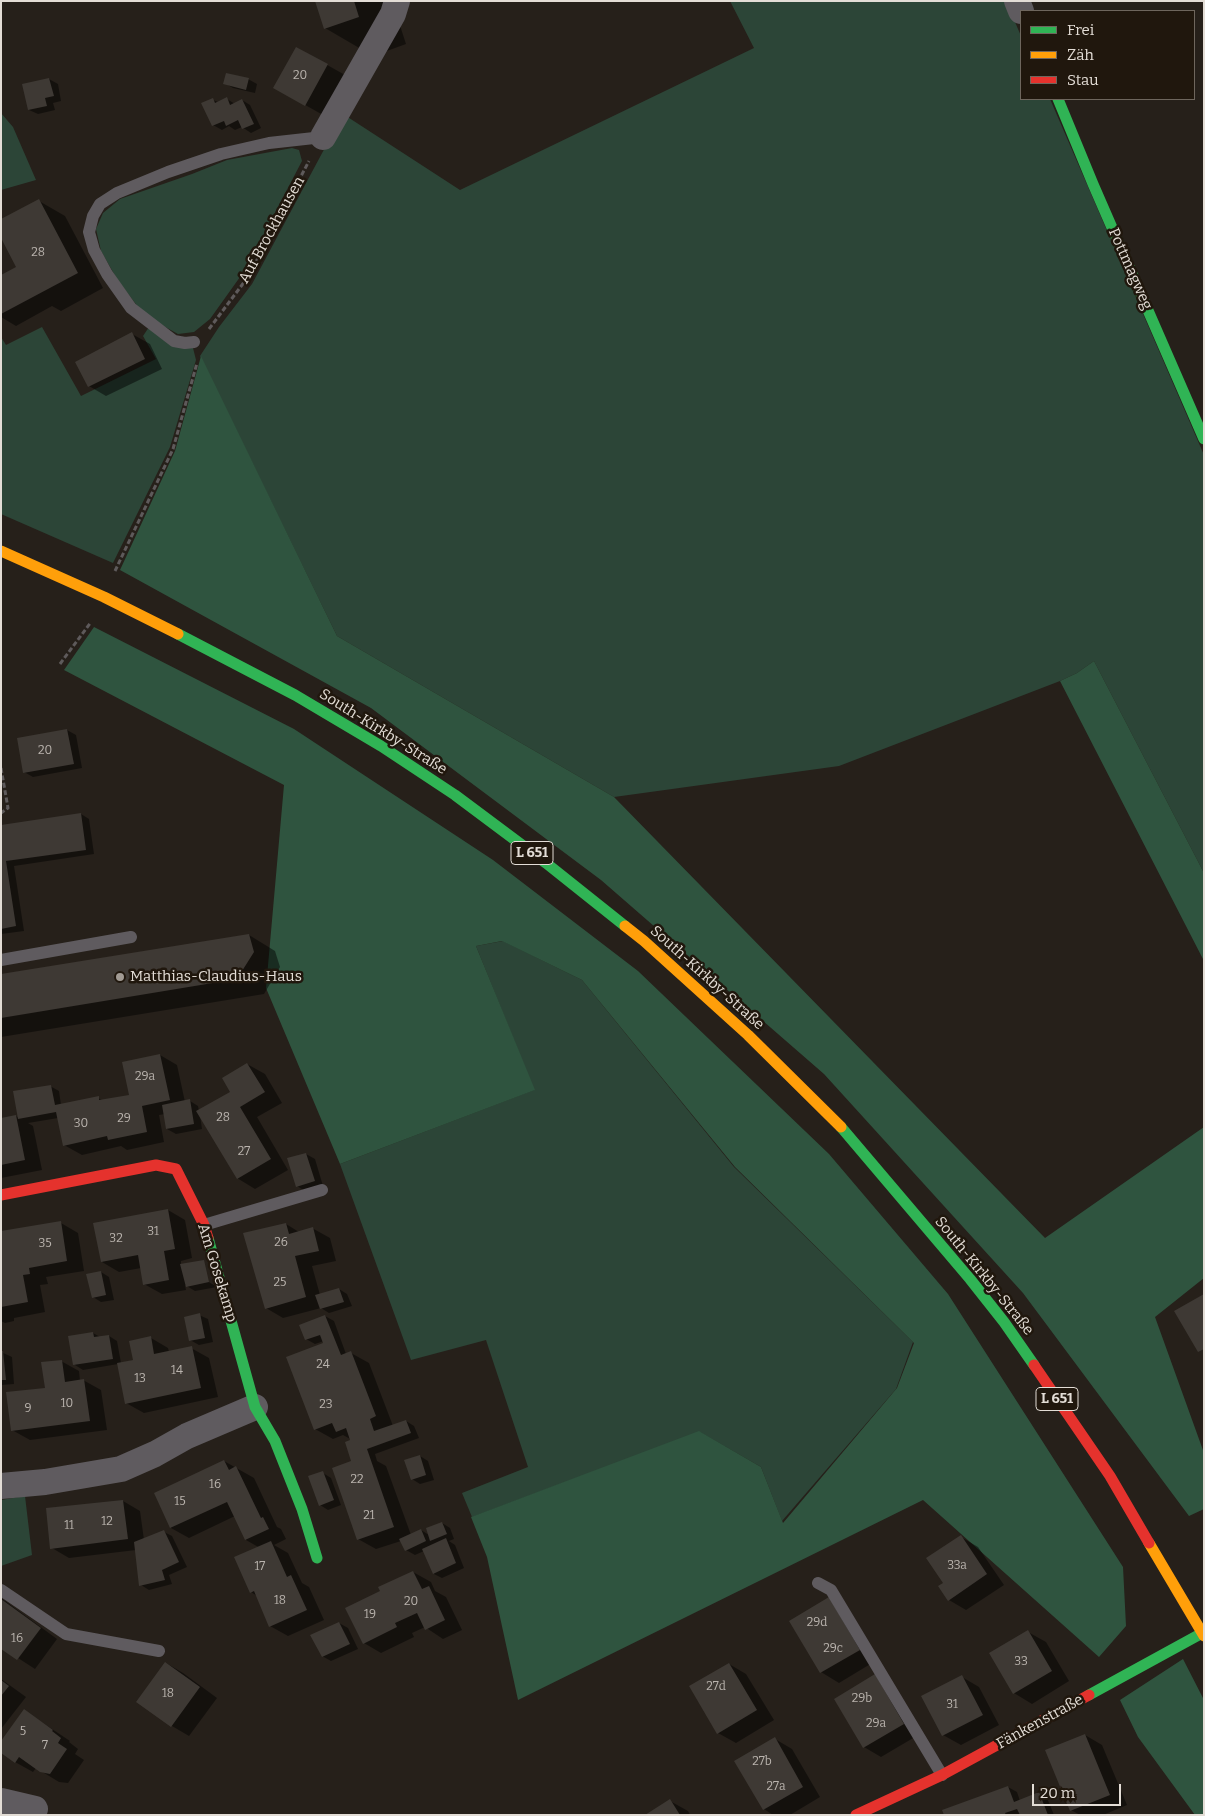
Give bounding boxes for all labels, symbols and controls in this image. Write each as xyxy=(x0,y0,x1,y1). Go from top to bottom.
legend xyxy=(1020,10,1195,100)
text: Frei xyxy=(1067,21,1094,39)
text: Zäh xyxy=(1067,46,1094,64)
house number: 20 xyxy=(293,69,307,83)
text: Stau xyxy=(1067,71,1099,89)
street label: Auf Brockhausen xyxy=(235,173,309,287)
street label: Pottmagweg xyxy=(1104,226,1156,312)
house number: 28 xyxy=(31,246,45,260)
street label: South-Kirkby-Straße xyxy=(316,685,450,779)
house number: 20 xyxy=(38,744,52,758)
road number: L 651 xyxy=(511,841,553,864)
street label: South-Kirkby-Straße xyxy=(646,922,768,1034)
place label: Matthias-Claudius-Haus xyxy=(130,968,302,986)
marker: Matthias-Claudius-Haus xyxy=(114,971,126,983)
house number: 29a xyxy=(135,1070,155,1084)
house number: 28 xyxy=(216,1111,230,1125)
house number: 29 xyxy=(117,1112,131,1126)
house number: 30 xyxy=(74,1117,88,1131)
house number: 27 xyxy=(238,1145,250,1159)
street label: South-Kirkby-Straße xyxy=(931,1213,1037,1339)
street label: Am Gosekamp xyxy=(193,1222,241,1324)
house number: 31 xyxy=(147,1225,159,1239)
house number: 32 xyxy=(109,1232,123,1246)
house number: 26 xyxy=(274,1236,288,1250)
house number: 35 xyxy=(38,1237,52,1251)
house number: 25 xyxy=(274,1276,286,1290)
house number: 24 xyxy=(316,1358,330,1372)
house number: 14 xyxy=(171,1364,183,1378)
house number: 13 xyxy=(134,1372,146,1386)
road number: L 651 xyxy=(1036,1388,1078,1410)
house number: 10 xyxy=(61,1397,73,1411)
house number: 23 xyxy=(319,1398,333,1412)
house number: 9 xyxy=(24,1402,32,1416)
house number: 22 xyxy=(350,1473,364,1487)
house number: 16 xyxy=(209,1478,221,1492)
house number: 15 xyxy=(174,1495,186,1509)
house number: 21 xyxy=(363,1509,375,1523)
house number: 12 xyxy=(101,1515,113,1529)
house number: 11 xyxy=(64,1519,74,1533)
house number: 33a xyxy=(947,1559,967,1573)
house number: 17 xyxy=(255,1560,265,1574)
house number: 18 xyxy=(274,1594,286,1608)
house number: 20 xyxy=(404,1595,418,1609)
house number: 19 xyxy=(364,1608,376,1622)
house number: 29d xyxy=(807,1616,827,1630)
house number: 16 xyxy=(11,1632,23,1646)
house number: 29c xyxy=(823,1642,843,1656)
house number: 33 xyxy=(1014,1655,1028,1669)
house number: 27d xyxy=(706,1680,726,1694)
house number: 18 xyxy=(162,1687,174,1701)
street label: Fänkenstraße xyxy=(994,1691,1086,1753)
house number: 29b xyxy=(852,1692,872,1706)
house number: 31 xyxy=(946,1698,958,1712)
house number: 29a xyxy=(866,1717,886,1731)
house number: 5 xyxy=(20,1725,26,1739)
house number: 7 xyxy=(42,1739,48,1753)
house number: 27b xyxy=(752,1755,772,1769)
scale bar xyxy=(1035,1774,1124,1806)
house number: 27a xyxy=(767,1780,785,1794)
text: 20 m xyxy=(1040,1784,1075,1802)

